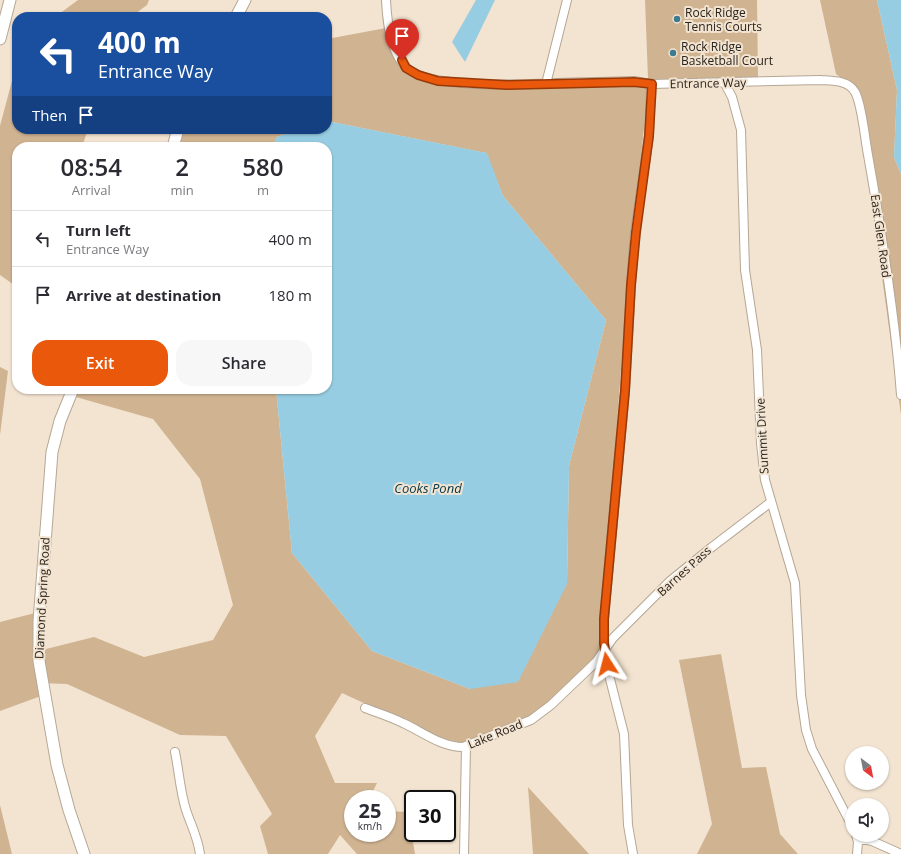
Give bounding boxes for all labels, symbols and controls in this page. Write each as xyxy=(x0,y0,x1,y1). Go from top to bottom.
place label: Rock Ridge Tennis Courts xyxy=(685,4,762,35)
marker: Rock Ridge Tennis Courts xyxy=(672,14,682,24)
pin xyxy=(385,19,419,60)
text: 400 m xyxy=(98,23,181,61)
icon: arrive xyxy=(391,25,413,47)
icon: left xyxy=(32,28,84,80)
place label: Rock Ridge Basketball Court xyxy=(681,38,773,69)
marker: Rock Ridge Basketball Court xyxy=(668,48,678,58)
text: Entrance Way xyxy=(98,59,213,83)
street label: Entrance Way xyxy=(670,74,747,92)
icon: arrive xyxy=(75,104,97,126)
text: Then xyxy=(32,105,67,125)
text: 08:54 xyxy=(61,150,122,183)
text: 2 xyxy=(175,150,189,183)
text: 580 xyxy=(242,150,283,183)
text: Arrival xyxy=(72,181,111,199)
text: min xyxy=(171,181,194,199)
text: m xyxy=(257,181,269,199)
street label: East Glen Road xyxy=(867,193,895,279)
text: Turn left xyxy=(66,220,131,240)
icon: left xyxy=(32,228,54,250)
text: 400 m xyxy=(268,229,312,249)
text: Entrance Way xyxy=(66,240,149,258)
icon: arrive xyxy=(32,284,54,306)
text: Arrive at destination xyxy=(66,285,221,305)
text: 180 m xyxy=(268,285,312,305)
button: Exit xyxy=(32,340,168,386)
button: Share xyxy=(176,340,312,386)
street label: Summit Drive xyxy=(752,397,772,474)
water label: Cooks Pond xyxy=(394,479,462,497)
street label: Diamond Spring Road xyxy=(30,537,54,659)
street label: Barnes Pass xyxy=(653,542,715,600)
position arrow xyxy=(586,643,628,685)
street label: Lake Road xyxy=(465,715,525,753)
north arrow xyxy=(845,746,889,790)
map controls xyxy=(845,746,889,842)
speed limit sign: 30 xyxy=(404,790,456,842)
text: 25 xyxy=(359,797,381,824)
button: sound xyxy=(845,798,889,842)
text: km/h xyxy=(358,819,382,833)

